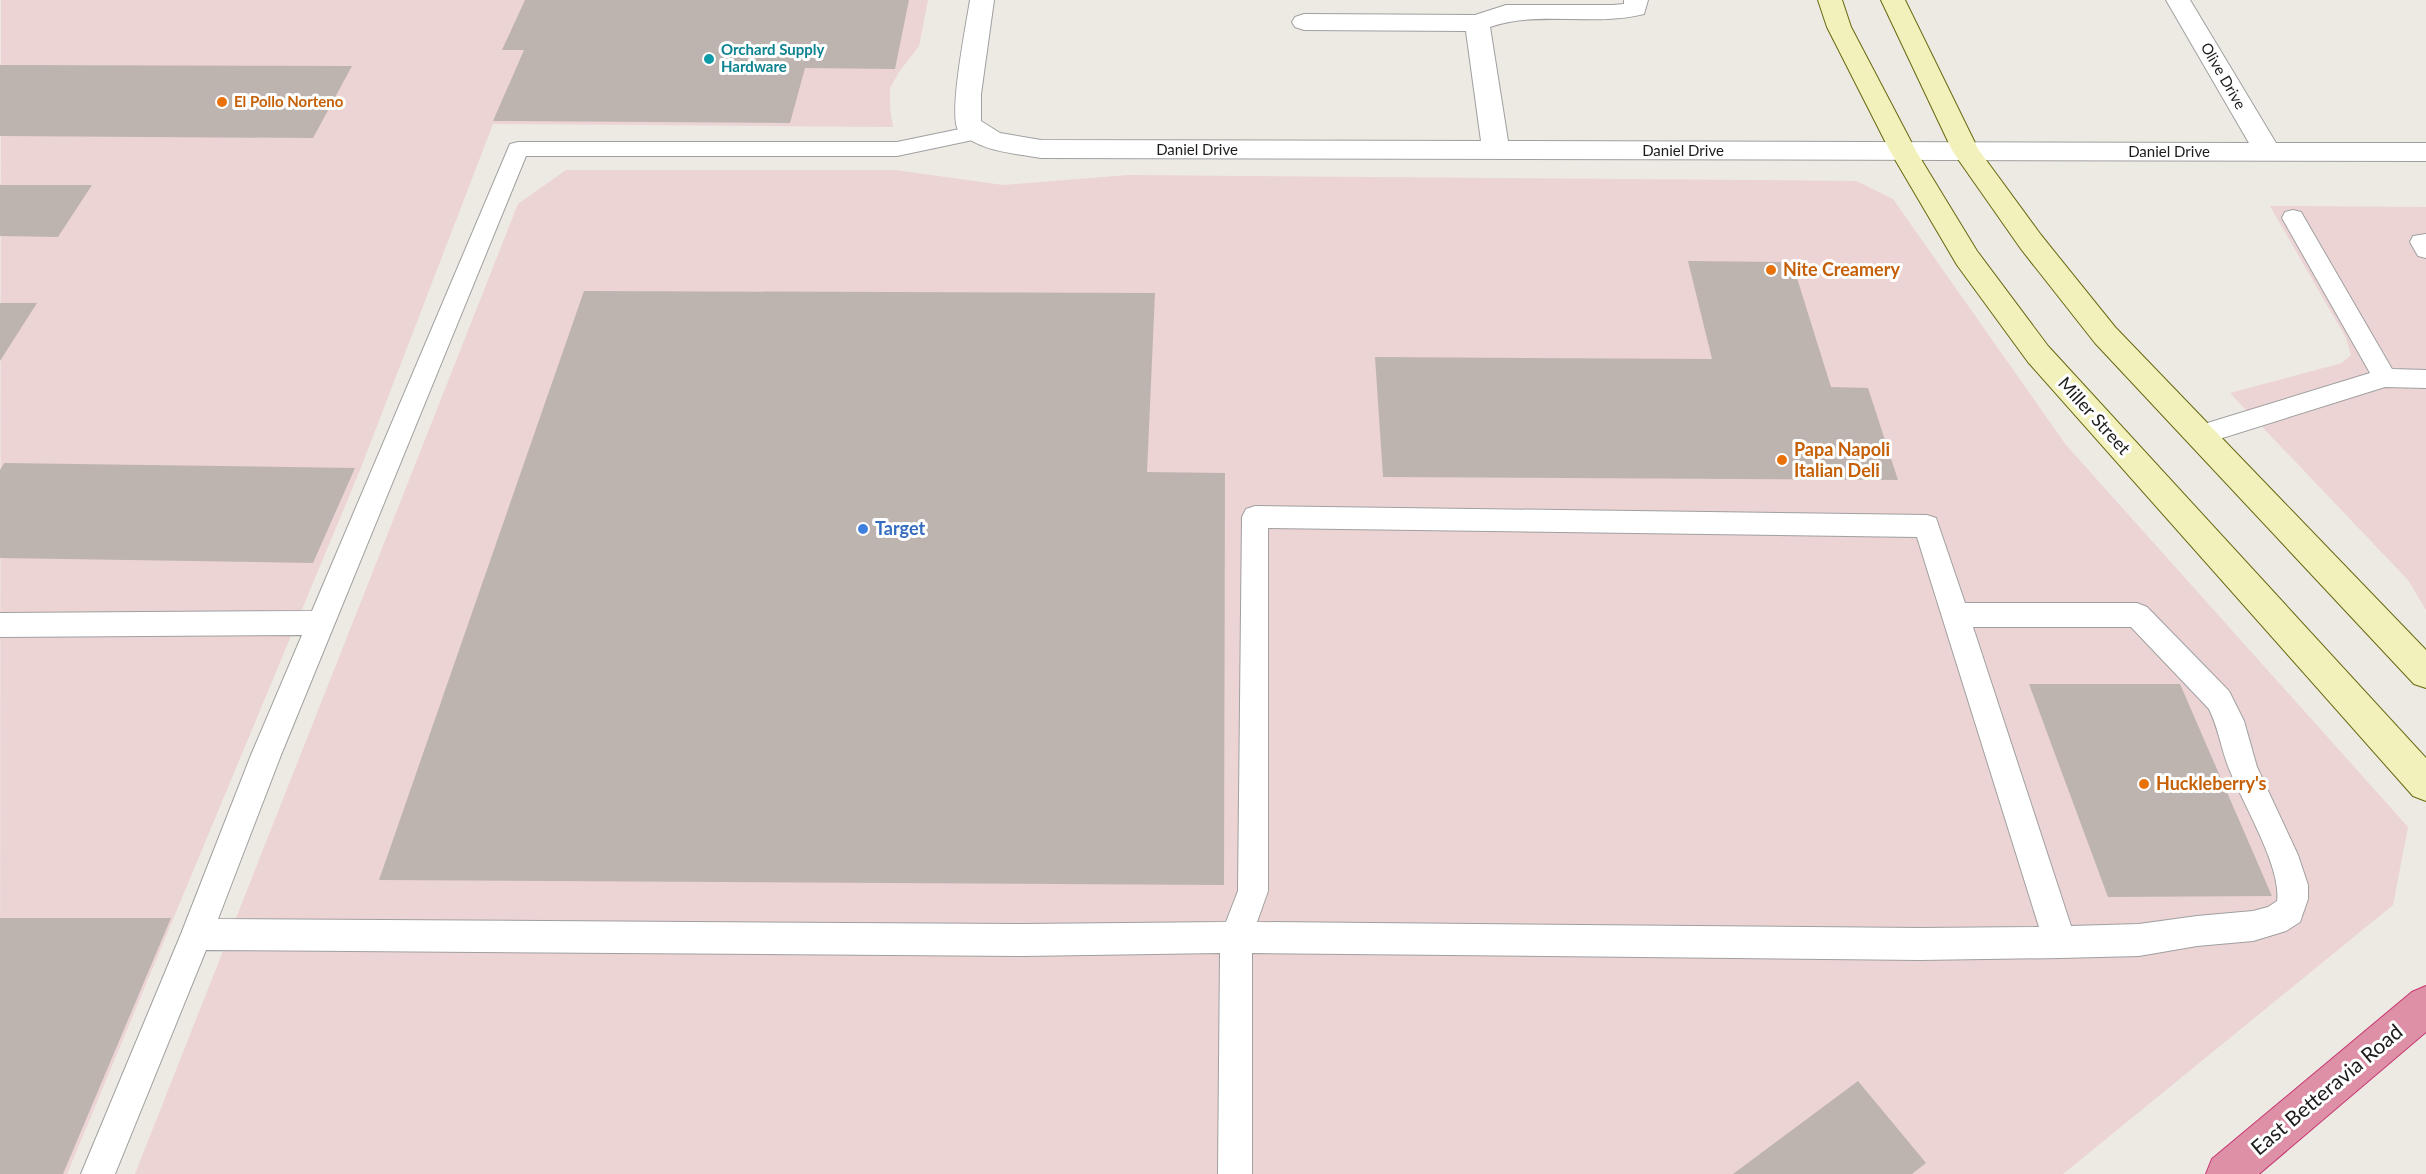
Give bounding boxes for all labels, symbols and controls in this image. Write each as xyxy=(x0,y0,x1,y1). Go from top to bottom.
street label: Olive Drive xyxy=(2198,39,2250,112)
place label: Orchard Supply Hardware xyxy=(721,40,825,75)
marker: Orchard Supply Hardware xyxy=(702,52,716,66)
place label: El Pollo Norteno xyxy=(234,92,344,110)
marker: El Pollo Norteno xyxy=(215,95,229,109)
street label: Daniel Drive xyxy=(1156,140,1238,158)
street label: Daniel Drive xyxy=(1642,141,1724,159)
street label: Daniel Drive xyxy=(2128,142,2210,160)
place label: Nite Creamery xyxy=(1783,258,1900,280)
marker: Nite Creamery xyxy=(1764,263,1778,277)
street label: Miller Street xyxy=(2054,372,2136,459)
place label: Papa Napoli Italian Deli xyxy=(1794,438,1890,481)
marker: Papa Napoli Italian Deli xyxy=(1775,453,1789,467)
place label: Target xyxy=(875,517,925,539)
marker: Target xyxy=(856,522,870,536)
place label: Huckleberry's xyxy=(2156,772,2267,794)
marker: Huckleberry's xyxy=(2137,777,2151,791)
street label: East Betteravia Road xyxy=(2245,1018,2407,1160)

